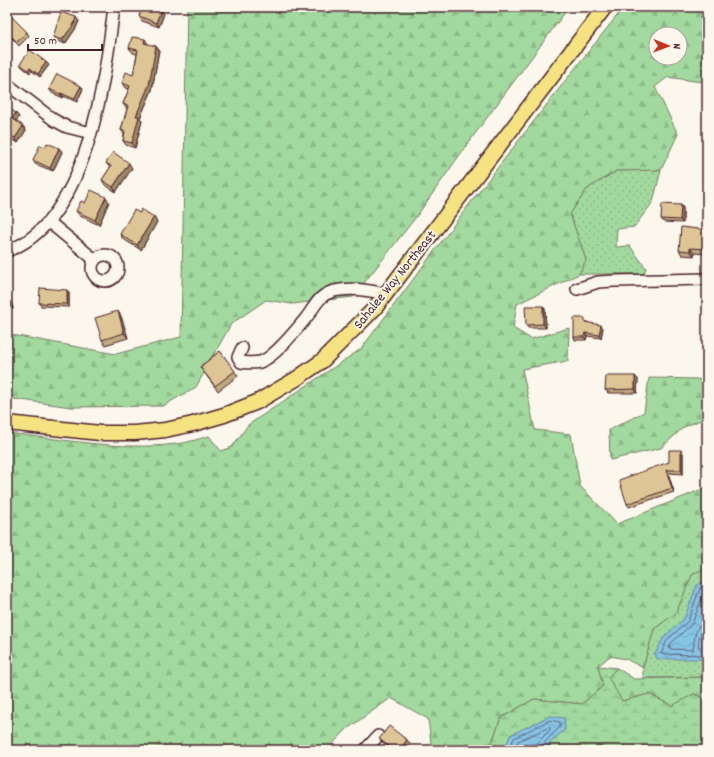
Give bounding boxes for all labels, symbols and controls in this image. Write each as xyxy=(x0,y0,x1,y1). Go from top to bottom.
scale bar xyxy=(28,26,102,52)
north arrow xyxy=(648,26,688,66)
text: 50 m xyxy=(34,33,57,50)
text: N xyxy=(668,43,684,50)
street label: Sahalee Way Northeast xyxy=(349,227,442,334)

